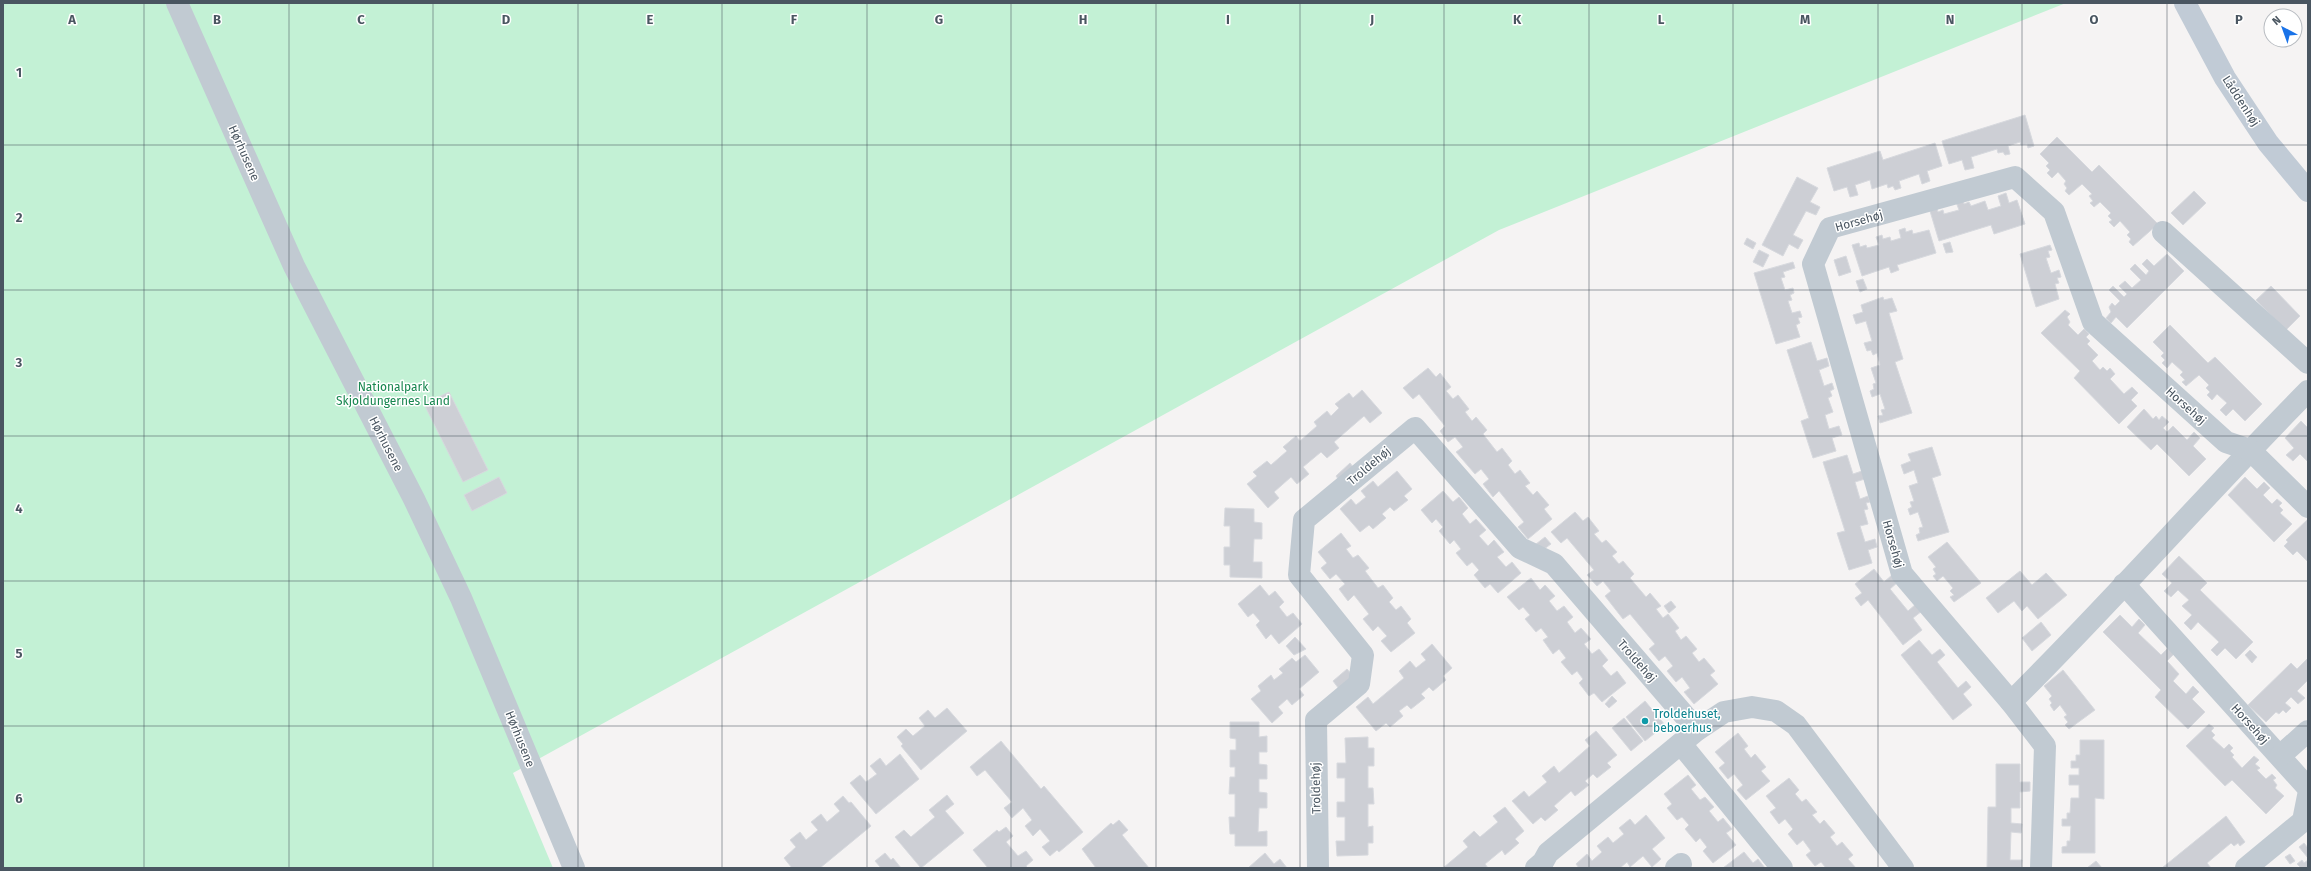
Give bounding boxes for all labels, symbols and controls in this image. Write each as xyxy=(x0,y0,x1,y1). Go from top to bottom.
north arrow xyxy=(2263,8,2303,48)
text: A xyxy=(67,12,76,27)
text: B xyxy=(213,12,221,27)
text: C xyxy=(357,12,365,27)
text: D xyxy=(502,12,511,27)
text: E xyxy=(647,12,654,27)
text: F xyxy=(791,12,798,27)
text: G xyxy=(935,12,943,27)
text: H xyxy=(1079,12,1087,27)
text: I xyxy=(1226,12,1230,27)
text: J xyxy=(1369,12,1374,27)
text: K xyxy=(1513,12,1522,27)
text: L xyxy=(1658,12,1665,27)
text: M xyxy=(1800,12,1810,27)
text: N xyxy=(1946,12,1954,27)
text: O xyxy=(2090,12,2099,27)
text: P xyxy=(2235,12,2243,27)
text: N xyxy=(2270,14,2284,28)
text: 1 xyxy=(16,65,22,80)
street label: Låddenhøj xyxy=(2219,73,2263,129)
street label: Hørhusene xyxy=(225,123,263,183)
street label: Horsehøj xyxy=(1833,207,1885,235)
text: 2 xyxy=(16,210,23,225)
text: 3 xyxy=(15,355,23,370)
park label: Nationalpark Skjoldungernes Land xyxy=(336,380,450,408)
street label: Horsehøj xyxy=(2163,384,2209,428)
street label: Hørhusene xyxy=(366,414,406,474)
street label: Troldehøj xyxy=(1345,444,1393,488)
text: 4 xyxy=(15,501,23,516)
street label: Horsehøj xyxy=(1879,518,1907,570)
street label: Troldehøj xyxy=(1615,637,1659,685)
text: 5 xyxy=(16,646,23,661)
street label: Horsehøj xyxy=(2228,701,2272,747)
place label: Troldehuset, beboerhus xyxy=(1653,707,1721,735)
street label: Hørhusene xyxy=(502,709,538,769)
marker: Troldehuset, beboerhus xyxy=(1640,716,1650,726)
street label: Troldehøj xyxy=(1309,762,1323,814)
text: 6 xyxy=(15,791,23,806)

